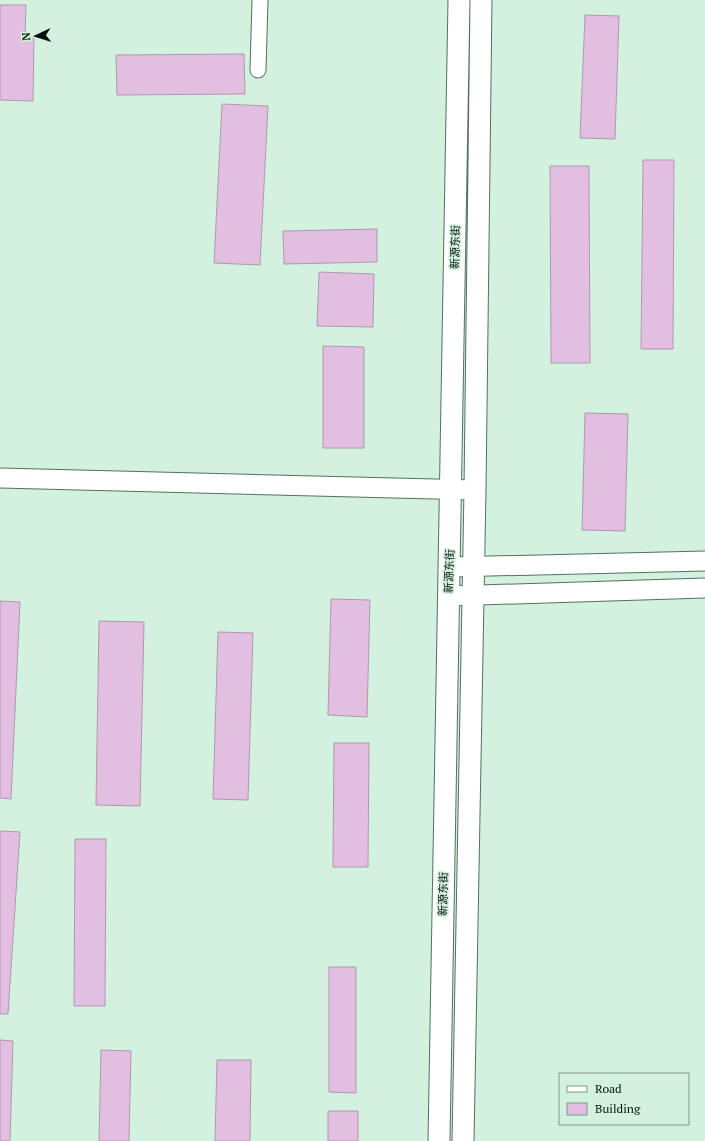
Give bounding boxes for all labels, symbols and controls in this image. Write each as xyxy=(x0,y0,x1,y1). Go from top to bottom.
north arrow xyxy=(16,16,56,56)
text: N xyxy=(19,31,33,41)
street label: 新源东街 xyxy=(448,225,462,269)
street label: 新源东街 xyxy=(441,549,457,593)
street label: 新源东街 xyxy=(436,872,450,916)
legend xyxy=(559,1073,689,1125)
text: Road xyxy=(595,1081,622,1096)
text: Building xyxy=(595,1101,641,1116)

